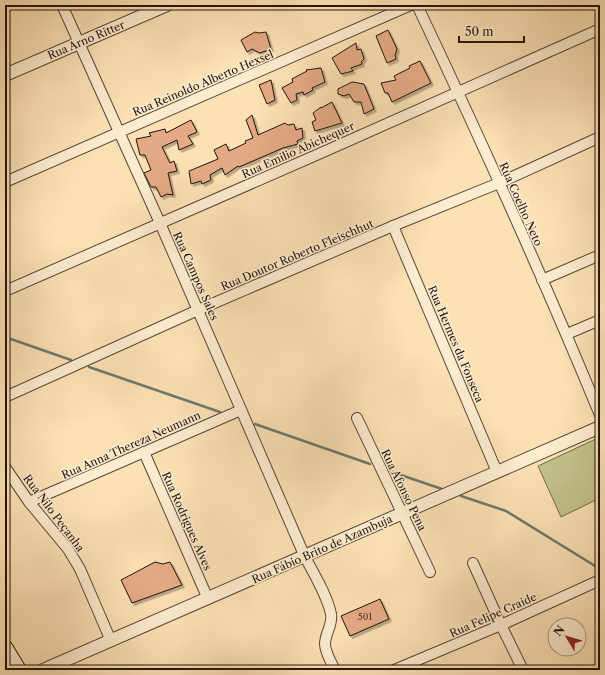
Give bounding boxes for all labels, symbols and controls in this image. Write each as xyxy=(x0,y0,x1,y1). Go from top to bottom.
street label: Rua Arno Ritter xyxy=(45,17,127,63)
scale bar xyxy=(459,18,524,44)
text: 50 m xyxy=(465,24,494,39)
street label: Rua Reinoldo Alberto Hexsel xyxy=(130,47,276,119)
street label: Rua Emilio Abichequer xyxy=(240,119,357,181)
street label: Rua Coelho Neto xyxy=(496,160,546,248)
street label: Rua Doutor Roberto Fleischhut xyxy=(219,216,376,294)
street label: Rua Campos Sales xyxy=(170,229,222,323)
street label: Rua Hermes da Fonseca xyxy=(425,283,487,405)
street label: Rua Anna Thereza Neumann xyxy=(59,408,203,482)
street label: Rua Afonso Pena xyxy=(378,447,430,533)
street label: Rua Rodrigues Alves xyxy=(159,469,215,573)
street label: Rua Nilo Peçanha xyxy=(20,472,88,555)
street label: Rua Fábio Brito de Azambuja xyxy=(250,512,395,586)
street label: Rua Felipe Craide xyxy=(447,590,539,640)
house number: 501 xyxy=(358,611,372,622)
north arrow xyxy=(547,617,587,657)
text: N xyxy=(551,622,568,639)

